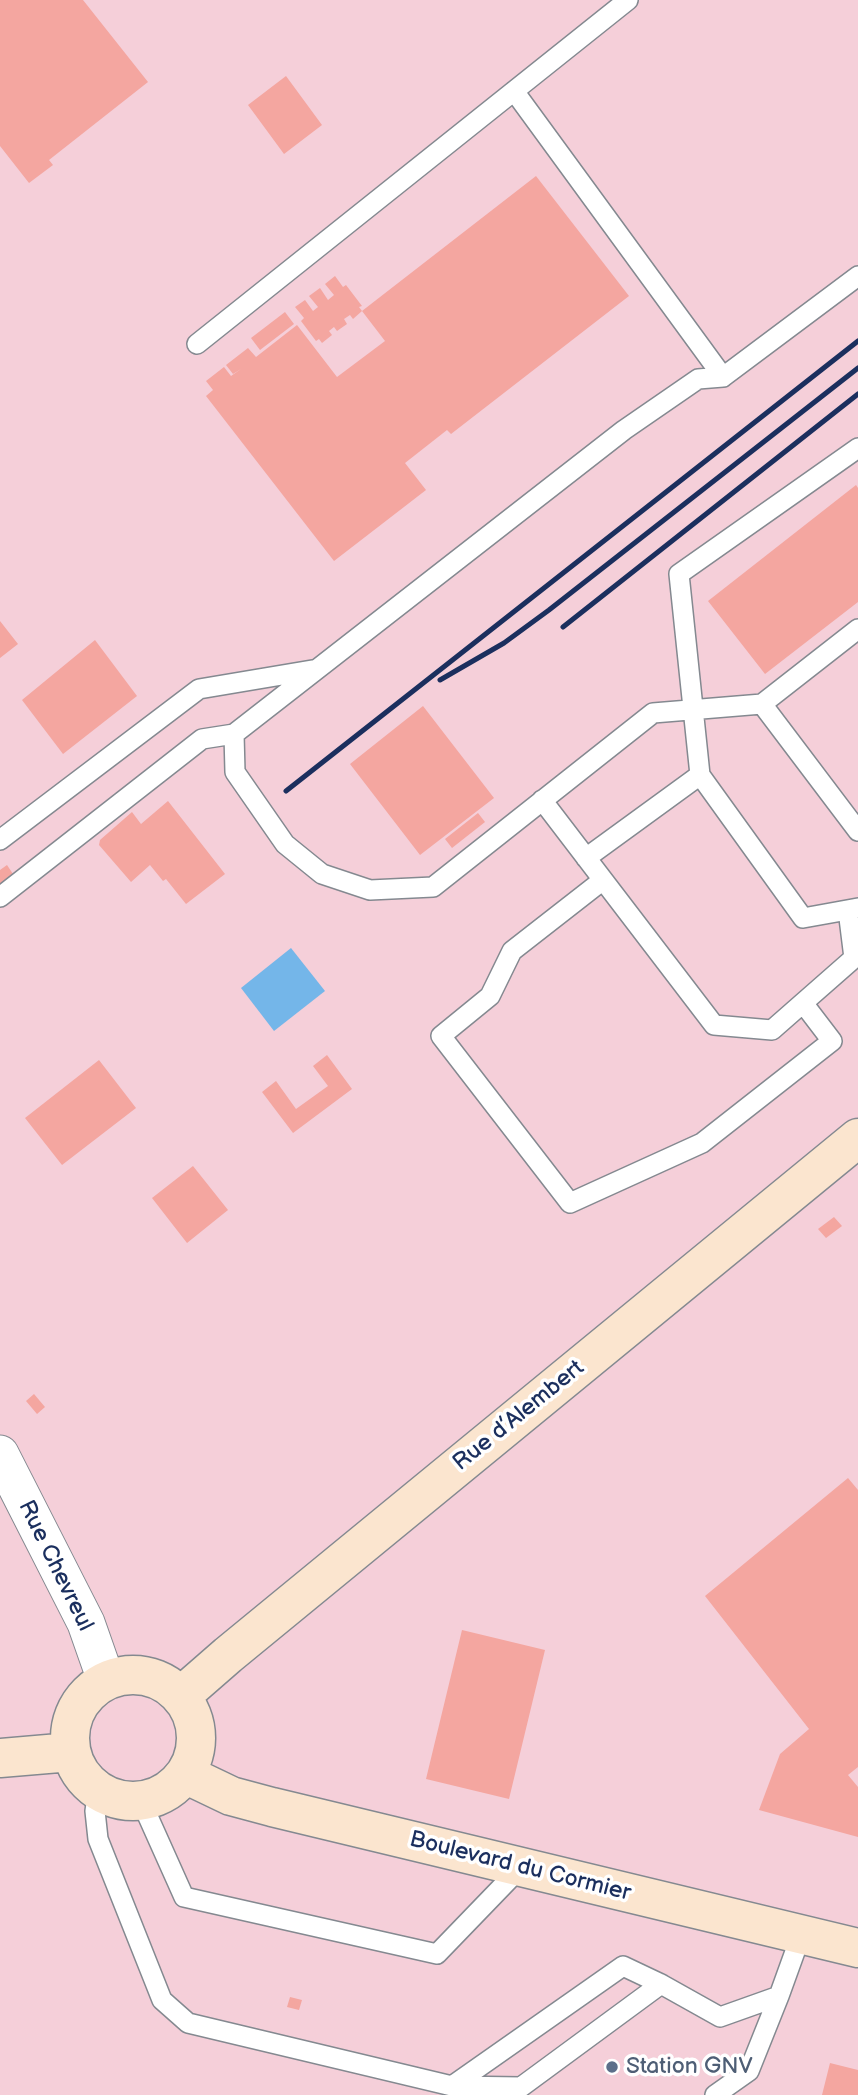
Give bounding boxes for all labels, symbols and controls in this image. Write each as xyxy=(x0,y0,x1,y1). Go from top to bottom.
street label: Rue d’Alembert xyxy=(448,1355,590,1477)
street label: Rue Chevreul xyxy=(11,1496,99,1636)
street label: Boulevard du Cormier xyxy=(406,1826,634,1908)
place label: Station GNV xyxy=(626,2053,753,2081)
marker: Station GNV xyxy=(604,2059,620,2075)

